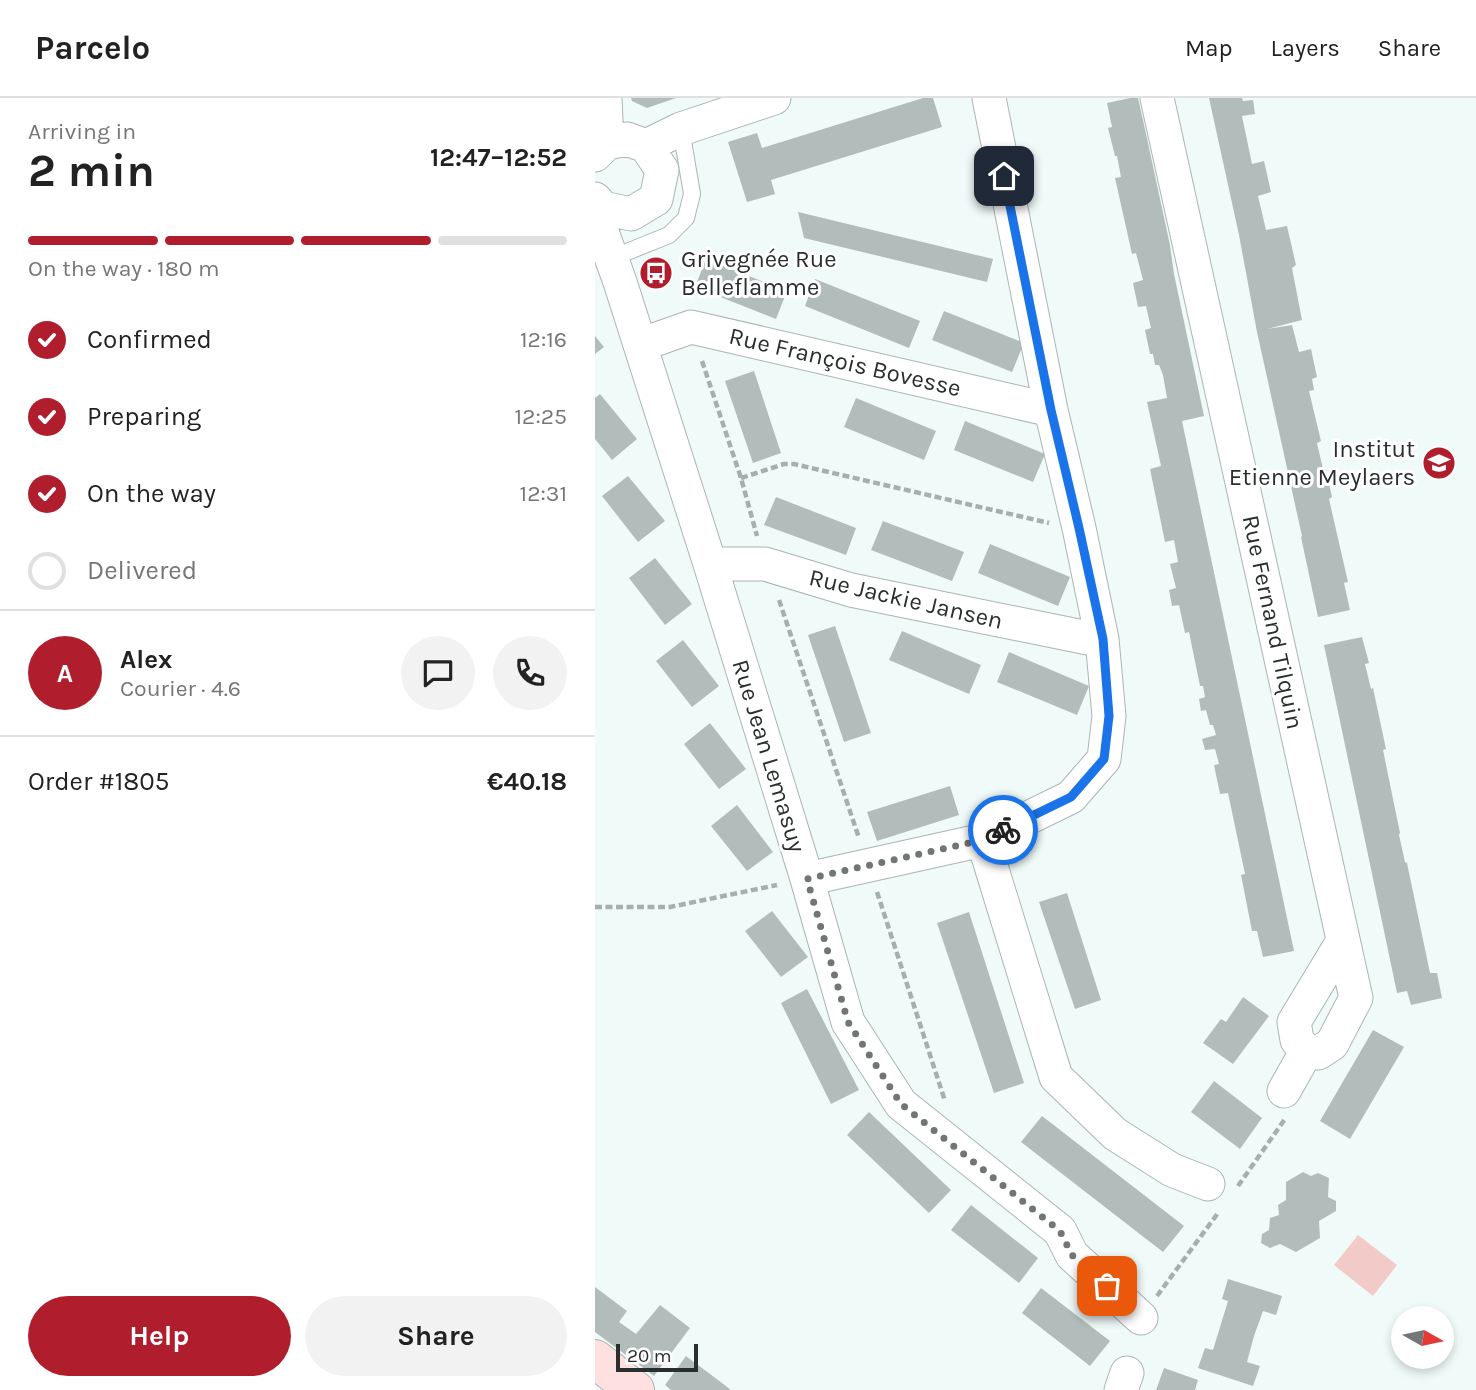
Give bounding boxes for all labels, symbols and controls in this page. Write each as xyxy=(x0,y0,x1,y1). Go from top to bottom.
text: Parcelo xyxy=(35,29,150,67)
text: Map xyxy=(1185,34,1233,62)
text: Layers xyxy=(1271,34,1340,62)
text: Share xyxy=(1378,34,1441,62)
text: Arriving in xyxy=(28,118,136,145)
text: 12:47–12:52 xyxy=(430,142,567,173)
text: 2 min xyxy=(28,144,155,198)
pin xyxy=(974,146,1034,206)
icon: home xyxy=(985,157,1023,195)
place label: Grivegnée Rue Belleflamme xyxy=(681,245,837,301)
bus stop icon: Grivegnée Rue Belleflamme xyxy=(637,254,675,292)
text: On the way · 180 m xyxy=(28,255,219,282)
icon: check xyxy=(28,321,66,359)
street label: Rue François Bovesse xyxy=(726,322,964,402)
text: Confirmed xyxy=(87,324,212,355)
text: 12:16 xyxy=(520,326,567,353)
icon: check xyxy=(28,398,66,436)
text: Preparing xyxy=(87,401,201,432)
text: 12:25 xyxy=(514,403,567,430)
place label: Institut Etienne Meylaers xyxy=(1229,435,1415,491)
school or university icon: Institut Etienne Meylaers xyxy=(1420,444,1458,482)
icon: check xyxy=(28,475,66,513)
text: On the way xyxy=(87,478,216,509)
text: 12:31 xyxy=(520,480,567,507)
street label: Rue Fernand Tilquin xyxy=(1237,512,1309,732)
text: Delivered xyxy=(87,555,197,586)
street label: Rue Jackie Jansen xyxy=(806,563,1006,635)
button: chat xyxy=(401,636,475,710)
button: phone xyxy=(493,636,567,710)
text: Alex xyxy=(120,644,172,675)
street label: Rue Jean Lemasuy xyxy=(726,656,812,856)
text: A xyxy=(57,658,73,689)
text: Courier · 4.6 xyxy=(120,675,241,702)
text: Order #1805 xyxy=(28,766,169,797)
text: €40.18 xyxy=(487,766,567,797)
courier xyxy=(968,795,1038,865)
icon: bike xyxy=(984,811,1022,849)
pin xyxy=(1077,1256,1137,1316)
icon: bag xyxy=(1088,1267,1126,1305)
button: Help xyxy=(28,1296,291,1376)
button: Share xyxy=(305,1296,567,1376)
north arrow xyxy=(1391,1306,1454,1368)
map controls xyxy=(1391,1306,1454,1369)
scale bar xyxy=(616,1341,698,1373)
text: 20 m xyxy=(627,1345,672,1367)

